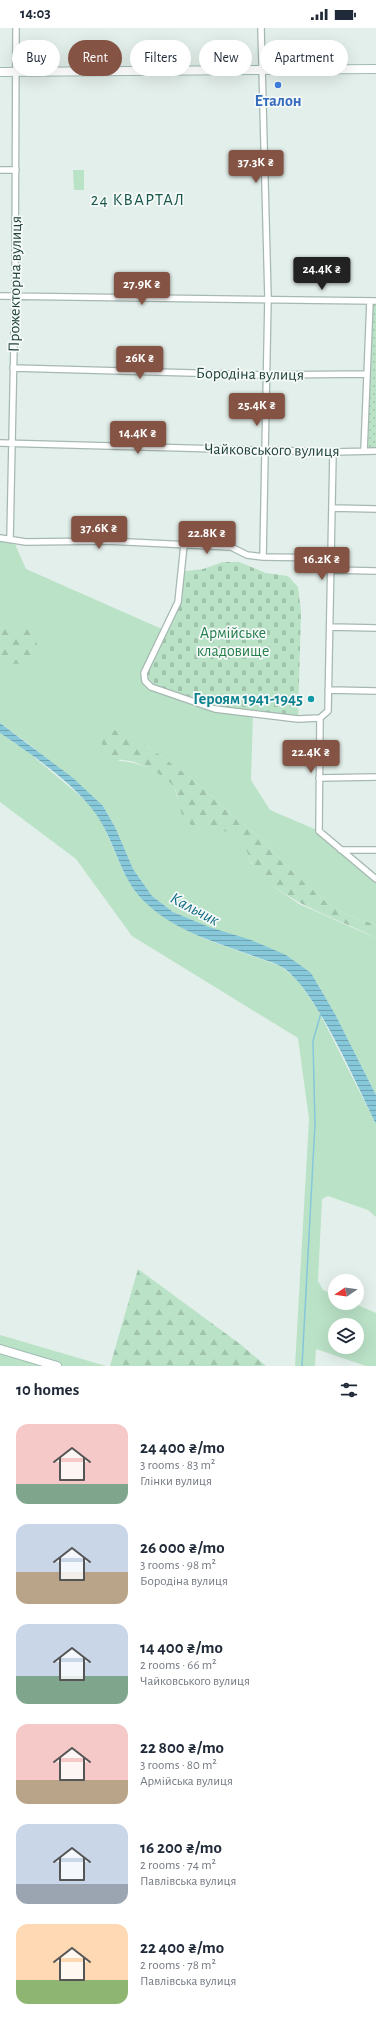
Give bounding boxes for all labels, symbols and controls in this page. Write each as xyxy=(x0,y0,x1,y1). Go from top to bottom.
text: 14:03 xyxy=(20,6,51,21)
chip: Buy xyxy=(12,40,60,76)
chip: Rent xyxy=(68,40,122,76)
chip: Filters xyxy=(130,40,191,76)
chip: New xyxy=(199,40,252,76)
chip: Apartment xyxy=(260,40,348,76)
marker: Еталон xyxy=(273,80,283,90)
place label: Еталон xyxy=(254,93,302,109)
pin: 37.3K ₴ xyxy=(219,150,293,184)
text: 37.3K ₴ xyxy=(238,156,274,169)
district label: 24 КВАРТАЛ xyxy=(91,191,185,208)
street label: Прожекторна вулиця xyxy=(6,216,25,352)
pin: 24.4K ₴ xyxy=(285,257,359,291)
text: 24.4K ₴ xyxy=(302,263,342,276)
pin: 27.9K ₴ xyxy=(105,272,179,306)
text: 27.9K ₴ xyxy=(123,278,161,291)
pin: 26K ₴ xyxy=(112,346,168,380)
text: 26K ₴ xyxy=(125,352,155,365)
street label: Бородіна вулиця xyxy=(196,365,304,384)
pin: 25.4K ₴ xyxy=(220,393,294,427)
text: 25.4K ₴ xyxy=(238,399,276,412)
pin: 14.4K ₴ xyxy=(101,421,175,455)
text: 14.4K ₴ xyxy=(119,427,157,440)
street label: Чайковського вулиця xyxy=(204,441,340,460)
pin: 37.6K ₴ xyxy=(62,516,136,550)
pin: 22.8K ₴ xyxy=(170,521,244,555)
text: 37.6K ₴ xyxy=(80,522,118,535)
text: 22.8K ₴ xyxy=(188,527,226,540)
pin: 16.2K ₴ xyxy=(285,547,359,581)
text: 16.2K ₴ xyxy=(303,553,341,566)
park label: Армійське кладовище xyxy=(197,625,269,659)
place label: Героям 1941-1945 xyxy=(193,691,303,707)
marker: Героям 1941-1945 xyxy=(306,694,316,704)
pin: 22.4K ₴ xyxy=(274,740,348,774)
text: 22.4K ₴ xyxy=(292,746,330,759)
water label: Кальчик xyxy=(168,889,223,929)
north arrow xyxy=(328,1274,364,1310)
map controls xyxy=(328,1274,364,1354)
button: layers xyxy=(328,1318,364,1354)
icon: filters xyxy=(338,1379,360,1401)
text: 10 homes xyxy=(16,1381,79,1398)
text: 24 400 ₴/mo xyxy=(140,1439,225,1456)
icon: home xyxy=(48,1440,96,1488)
text: 3 rooms · 83 m² xyxy=(140,1459,215,1472)
text: Глінки вулиця xyxy=(140,1475,212,1488)
text: 26 000 ₴/mo xyxy=(140,1539,225,1556)
icon: home xyxy=(48,1540,96,1588)
text: 3 rooms · 98 m² xyxy=(140,1559,216,1572)
text: Бородіна вулиця xyxy=(140,1575,228,1588)
text: 14 400 ₴/mo xyxy=(140,1639,223,1656)
icon: home xyxy=(48,1640,96,1688)
text: 2 rooms · 66 m² xyxy=(140,1659,217,1672)
text: Чайковського вулиця xyxy=(140,1675,250,1688)
text: 22 800 ₴/mo xyxy=(140,1739,224,1756)
icon: home xyxy=(48,1740,96,1788)
text: 3 rooms · 80 m² xyxy=(140,1759,217,1772)
text: Армійська вулиця xyxy=(140,1775,233,1788)
text: 16 200 ₴/mo xyxy=(140,1839,222,1856)
icon: home xyxy=(48,1840,96,1888)
text: 2 rooms · 74 m² xyxy=(140,1859,216,1872)
text: Павлівська вулиця xyxy=(140,1875,236,1888)
text: 22 400 ₴/mo xyxy=(140,1939,224,1956)
icon: home xyxy=(48,1940,96,1988)
text: 2 rooms · 78 m² xyxy=(140,1959,216,1972)
text: Павлівська вулиця xyxy=(140,1975,236,1988)

